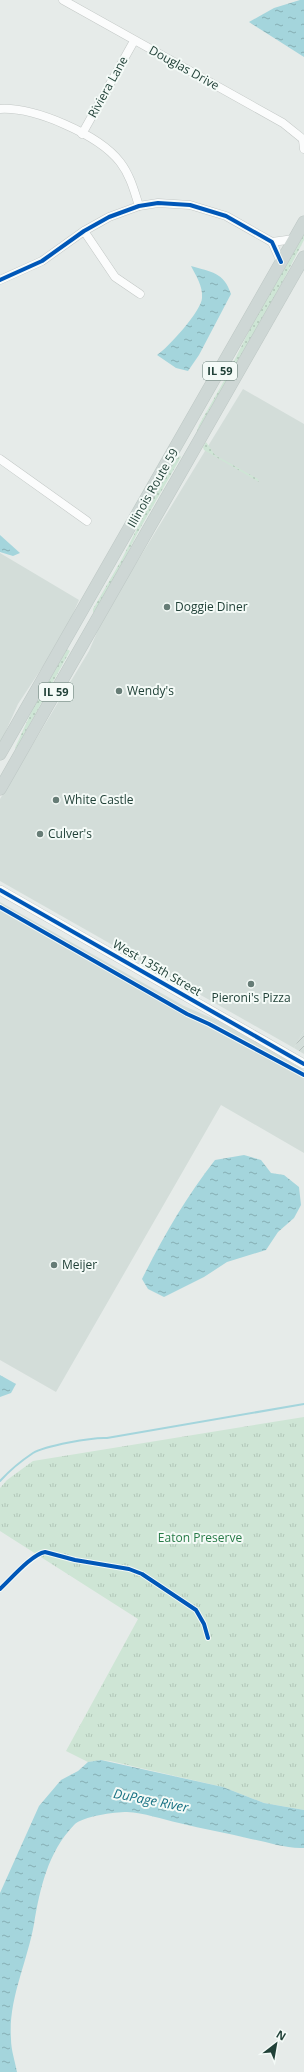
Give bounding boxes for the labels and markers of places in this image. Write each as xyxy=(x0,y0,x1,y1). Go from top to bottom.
place label: Doggie Diner xyxy=(175,598,248,615)
marker: Doggie Diner xyxy=(162,602,172,612)
place label: Wendy's xyxy=(127,682,174,699)
marker: Wendy's xyxy=(114,686,124,696)
place label: White Castle xyxy=(64,791,134,808)
marker: White Castle xyxy=(51,795,61,805)
place label: Culver's xyxy=(48,825,92,842)
marker: Culver's xyxy=(35,829,45,839)
marker: Pieroni's Pizza xyxy=(246,979,256,989)
place label: Pieroni's Pizza xyxy=(211,989,291,1006)
place label: Meijer xyxy=(62,1256,97,1273)
marker: Meijer xyxy=(49,1260,59,1270)

